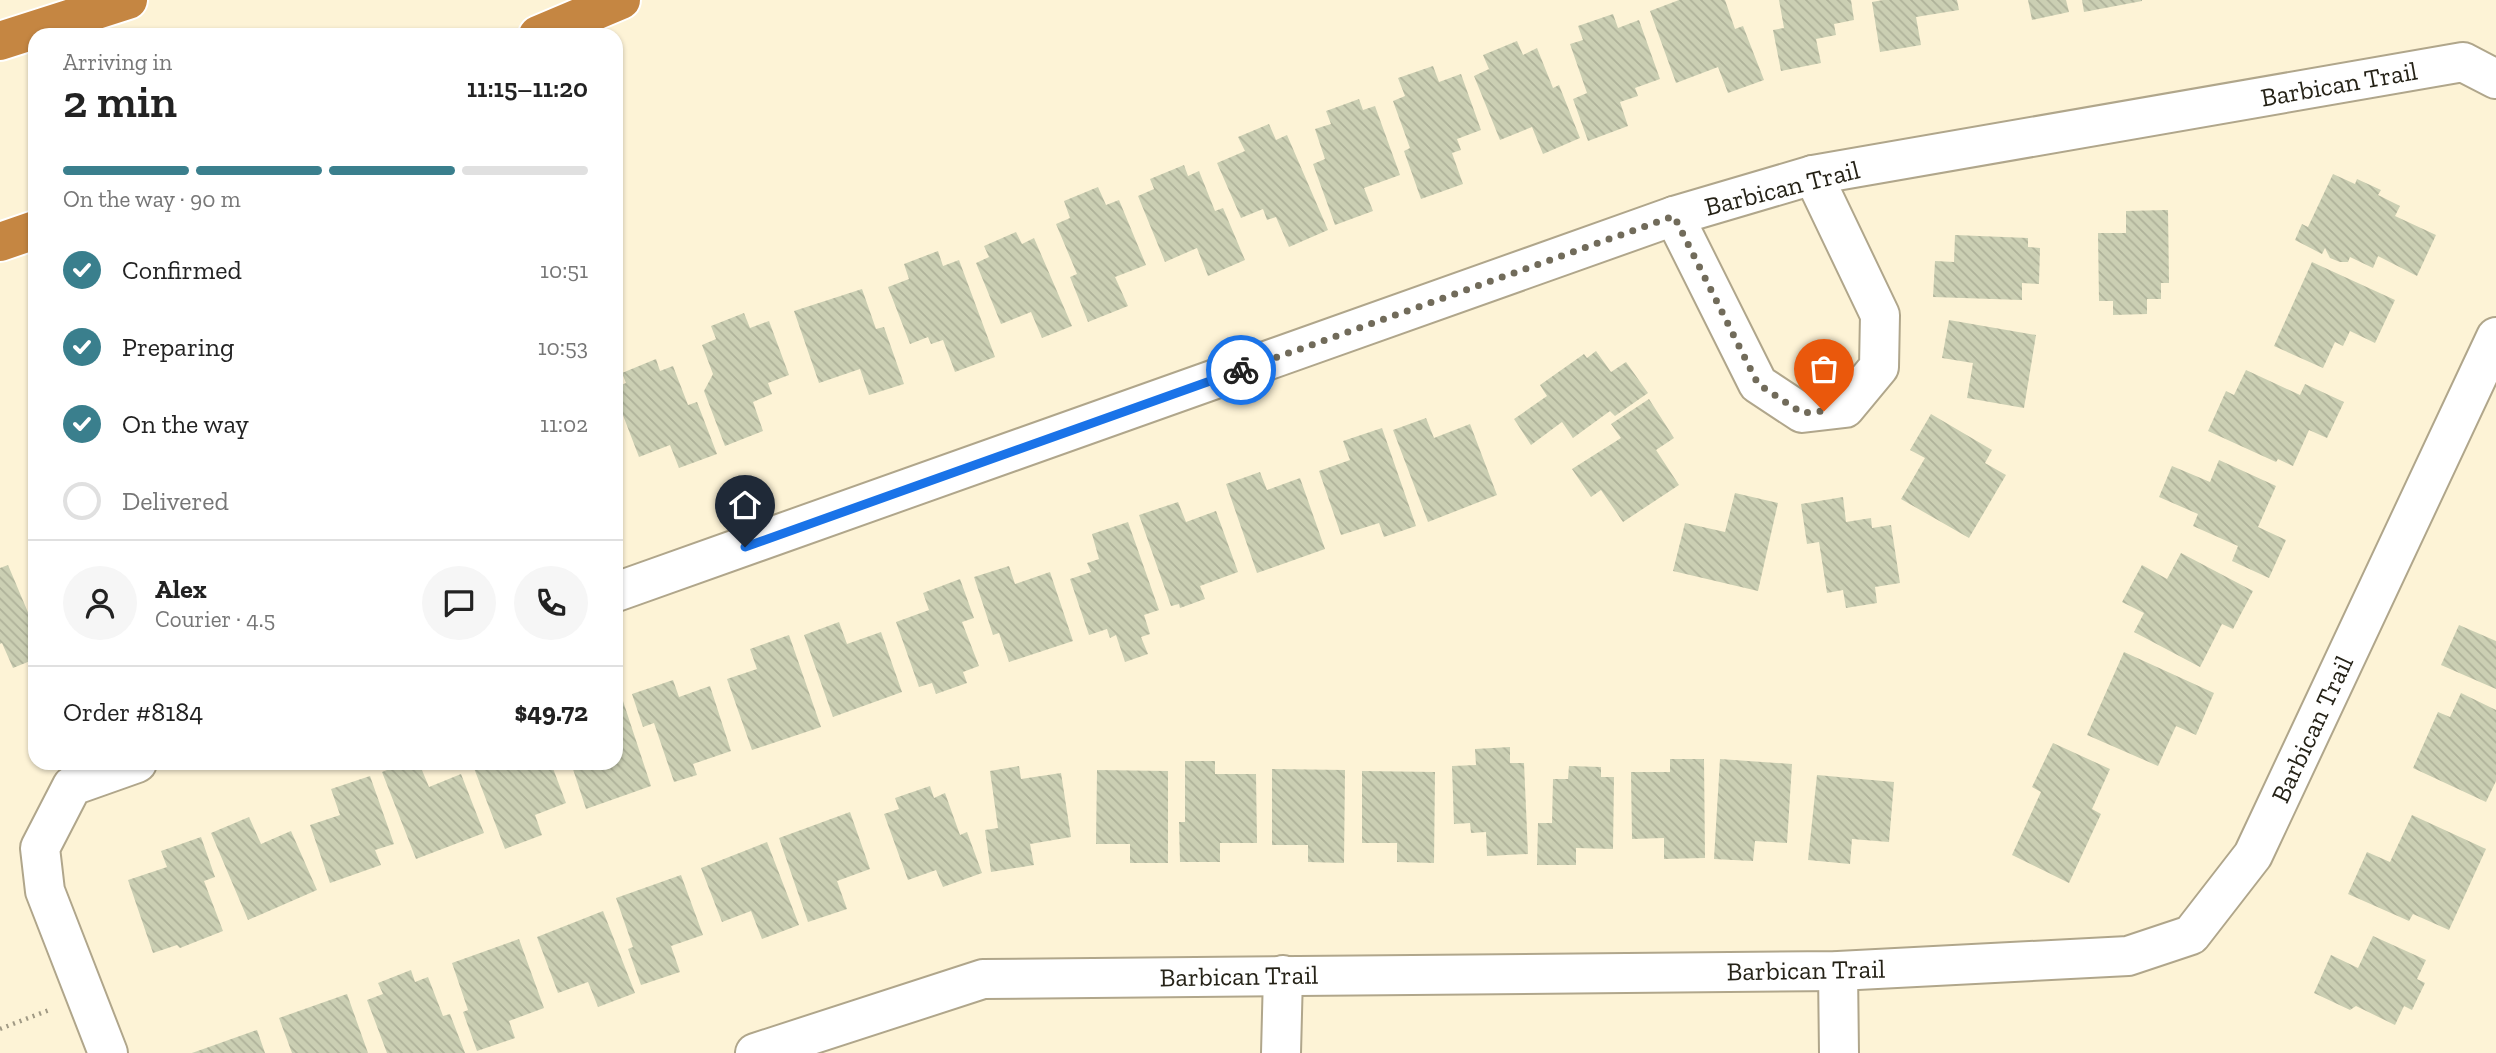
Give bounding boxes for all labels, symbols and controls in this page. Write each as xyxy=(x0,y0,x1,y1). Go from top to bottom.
text: Arriving in xyxy=(63,48,172,76)
street label: Barbican Trail xyxy=(2258,54,2420,114)
text: 11:15–11:20 xyxy=(467,72,588,104)
text: 2 min xyxy=(63,74,177,129)
street label: Barbican Trail xyxy=(1701,153,1863,223)
text: On the way · 90 m xyxy=(63,185,241,213)
icon: check xyxy=(63,251,101,289)
text: Confirmed xyxy=(122,254,242,286)
text: 10:51 xyxy=(540,256,588,284)
icon: check xyxy=(63,328,101,366)
text: Preparing xyxy=(122,331,234,363)
text: 10:53 xyxy=(538,333,588,361)
courier xyxy=(1206,335,1276,405)
pin xyxy=(1794,339,1854,411)
icon: bag xyxy=(1805,350,1843,388)
icon: bike xyxy=(1222,351,1260,389)
icon: check xyxy=(63,405,101,443)
text: On the way xyxy=(122,408,249,440)
text: 11:02 xyxy=(540,410,588,438)
pin xyxy=(715,475,775,547)
text: Delivered xyxy=(122,485,229,517)
icon: home xyxy=(726,486,764,524)
button: person xyxy=(63,566,137,640)
button: chat xyxy=(422,566,496,640)
button: phone xyxy=(514,566,588,640)
text: Alex xyxy=(155,573,207,605)
text: Courier · 4.5 xyxy=(155,605,275,633)
street label: Barbican Trail xyxy=(2264,650,2360,808)
text: Order #8184 xyxy=(63,696,203,728)
text: $49.72 xyxy=(514,696,588,728)
street label: Barbican Trail xyxy=(1726,953,1886,987)
street label: Barbican Trail xyxy=(1159,959,1319,993)

